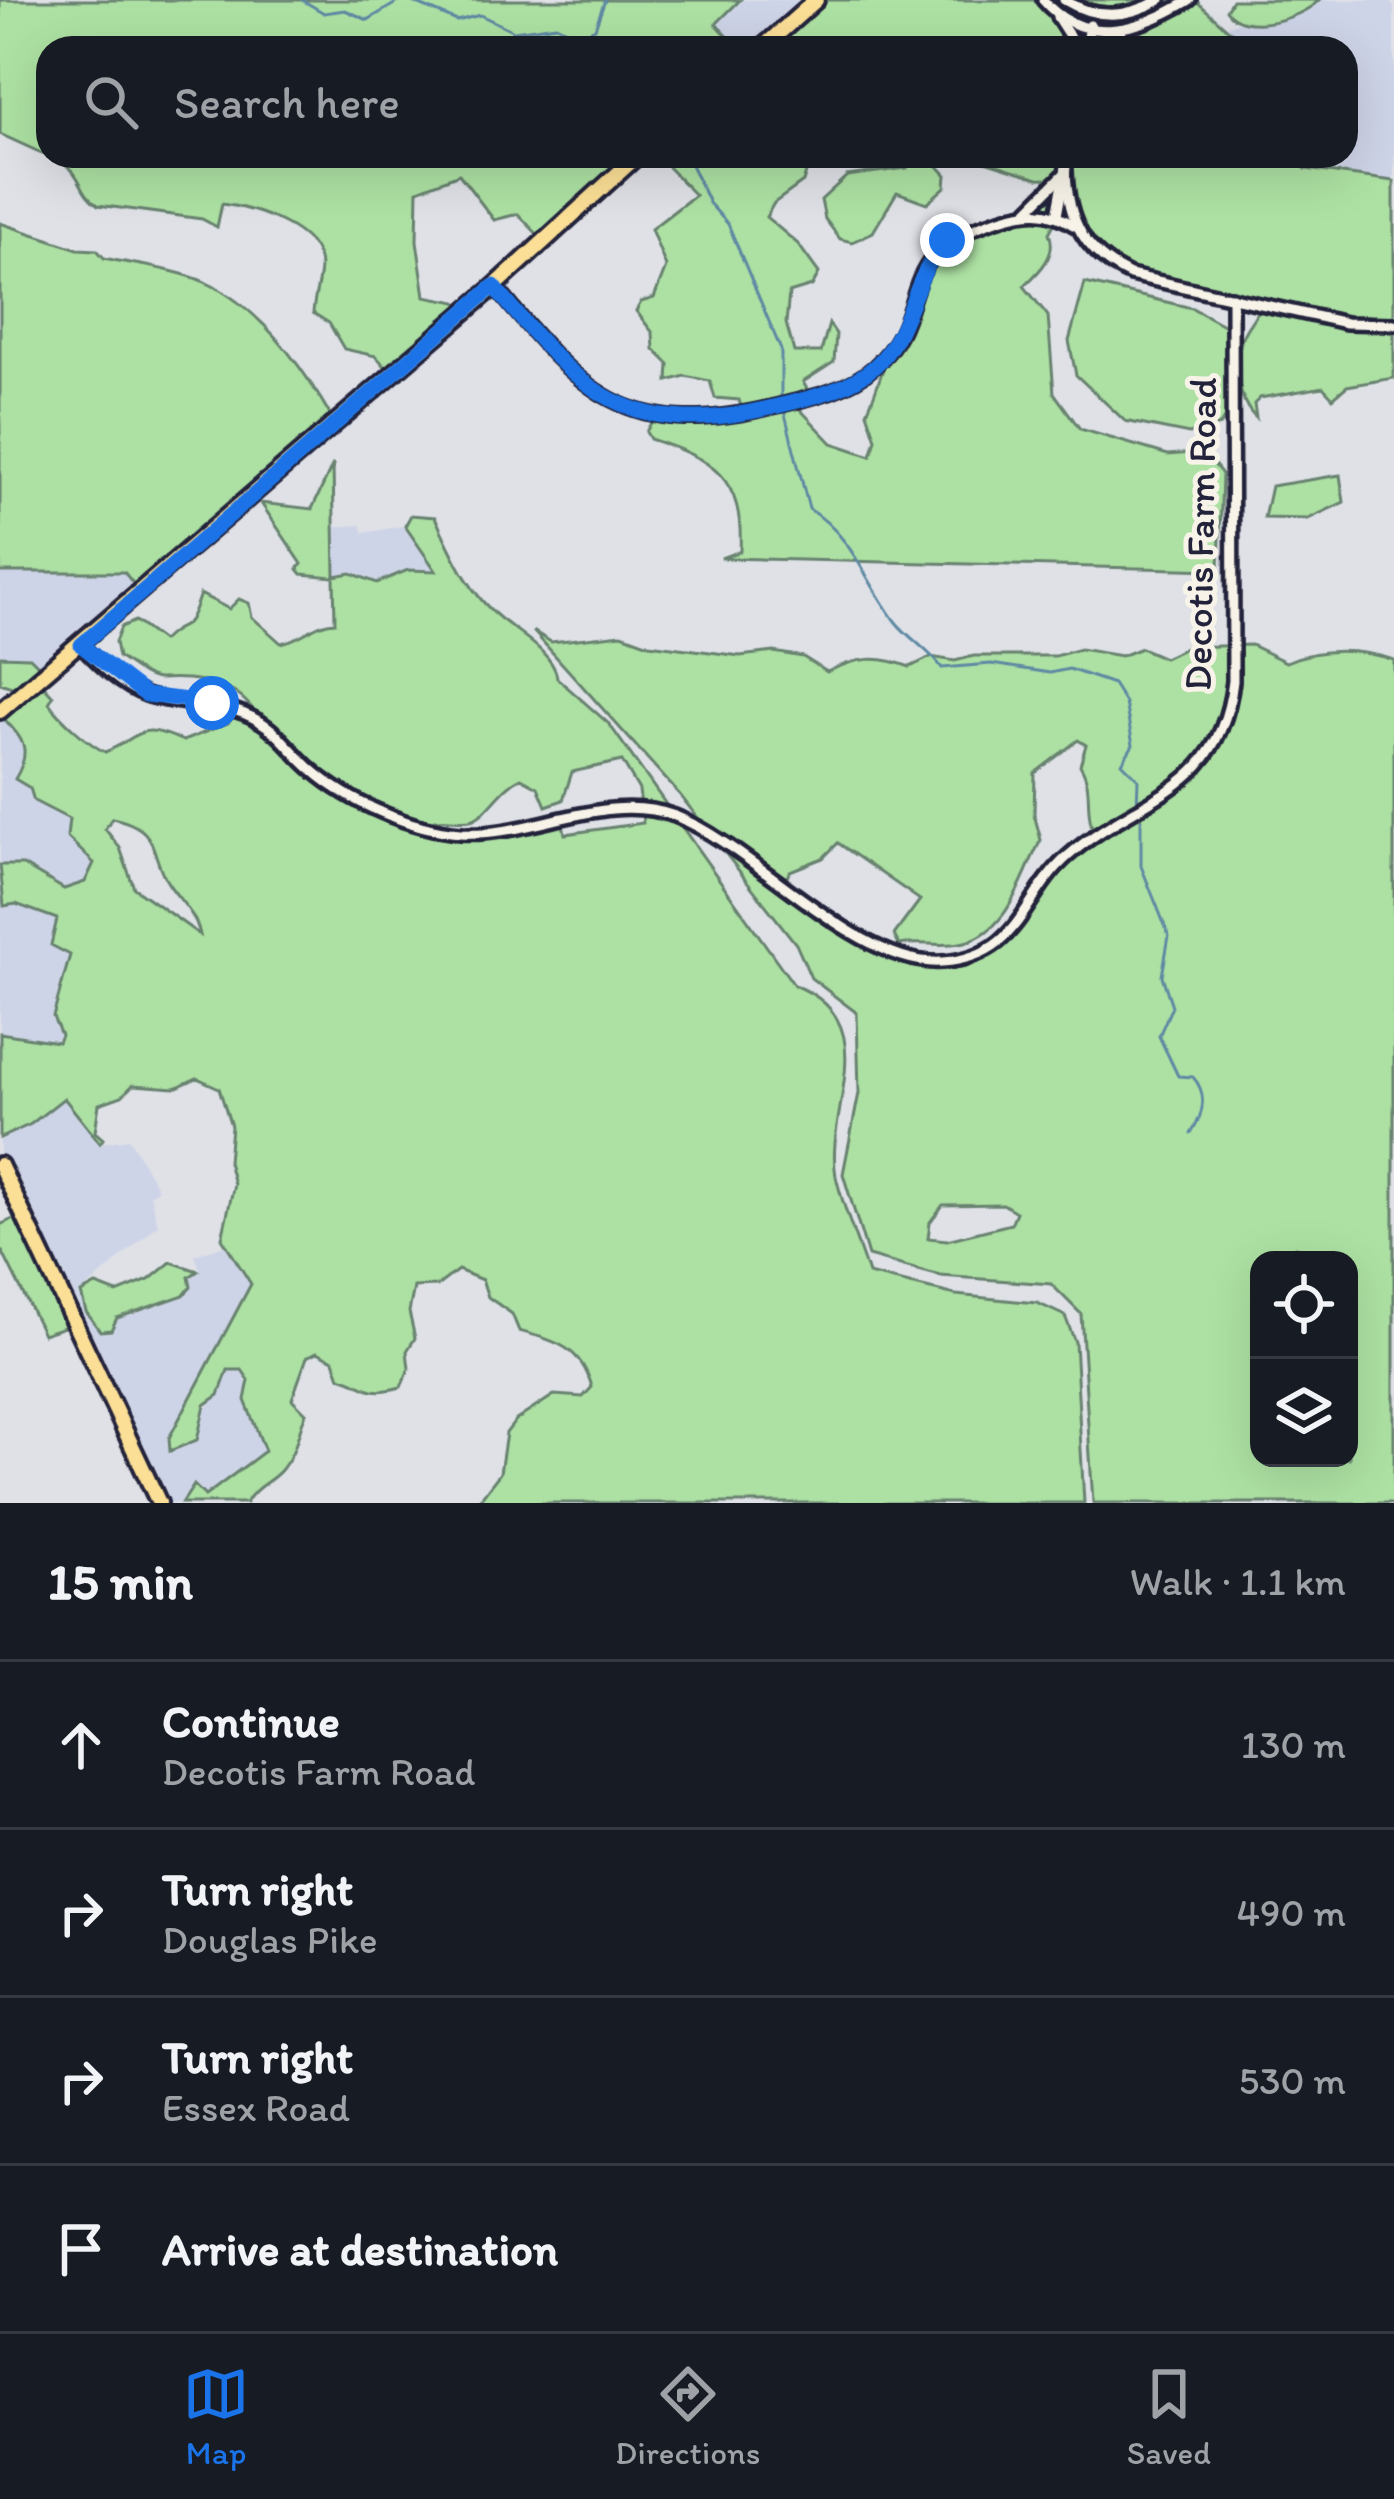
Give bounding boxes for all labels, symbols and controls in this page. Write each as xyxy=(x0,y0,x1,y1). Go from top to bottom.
search box xyxy=(36,36,1358,168)
icon: search xyxy=(78,69,144,135)
text: Search here xyxy=(174,75,400,129)
route end xyxy=(920,213,974,267)
street label: Decotis Farm Road xyxy=(1174,377,1226,691)
route start xyxy=(185,676,239,730)
map controls xyxy=(1250,1251,1358,1467)
button: locate xyxy=(1250,1251,1358,1359)
button: layers xyxy=(1250,1359,1358,1467)
text: 15 min xyxy=(48,1551,193,1612)
text: Walk · 1.1 km xyxy=(1130,1558,1346,1605)
text: Continue xyxy=(162,1694,340,1748)
icon: ahead xyxy=(48,1712,114,1778)
text: 130 m xyxy=(1241,1721,1346,1768)
text: Decotis Farm Road xyxy=(162,1748,475,1795)
text: Turn right xyxy=(162,1862,353,1916)
icon: right xyxy=(48,1880,114,1946)
text: 490 m xyxy=(1237,1889,1346,1936)
text: Douglas Pike xyxy=(162,1916,378,1963)
text: Turn right xyxy=(162,2030,353,2084)
icon: right xyxy=(48,2048,114,2114)
text: 530 m xyxy=(1239,2057,1346,2104)
text: Essex Road xyxy=(162,2084,350,2131)
icon: arrive xyxy=(48,2216,114,2282)
text: Arrive at destination xyxy=(162,2222,558,2276)
tab: Map xyxy=(183,2361,249,2472)
tab: Directions xyxy=(615,2361,760,2472)
tab: Saved xyxy=(1127,2361,1211,2472)

